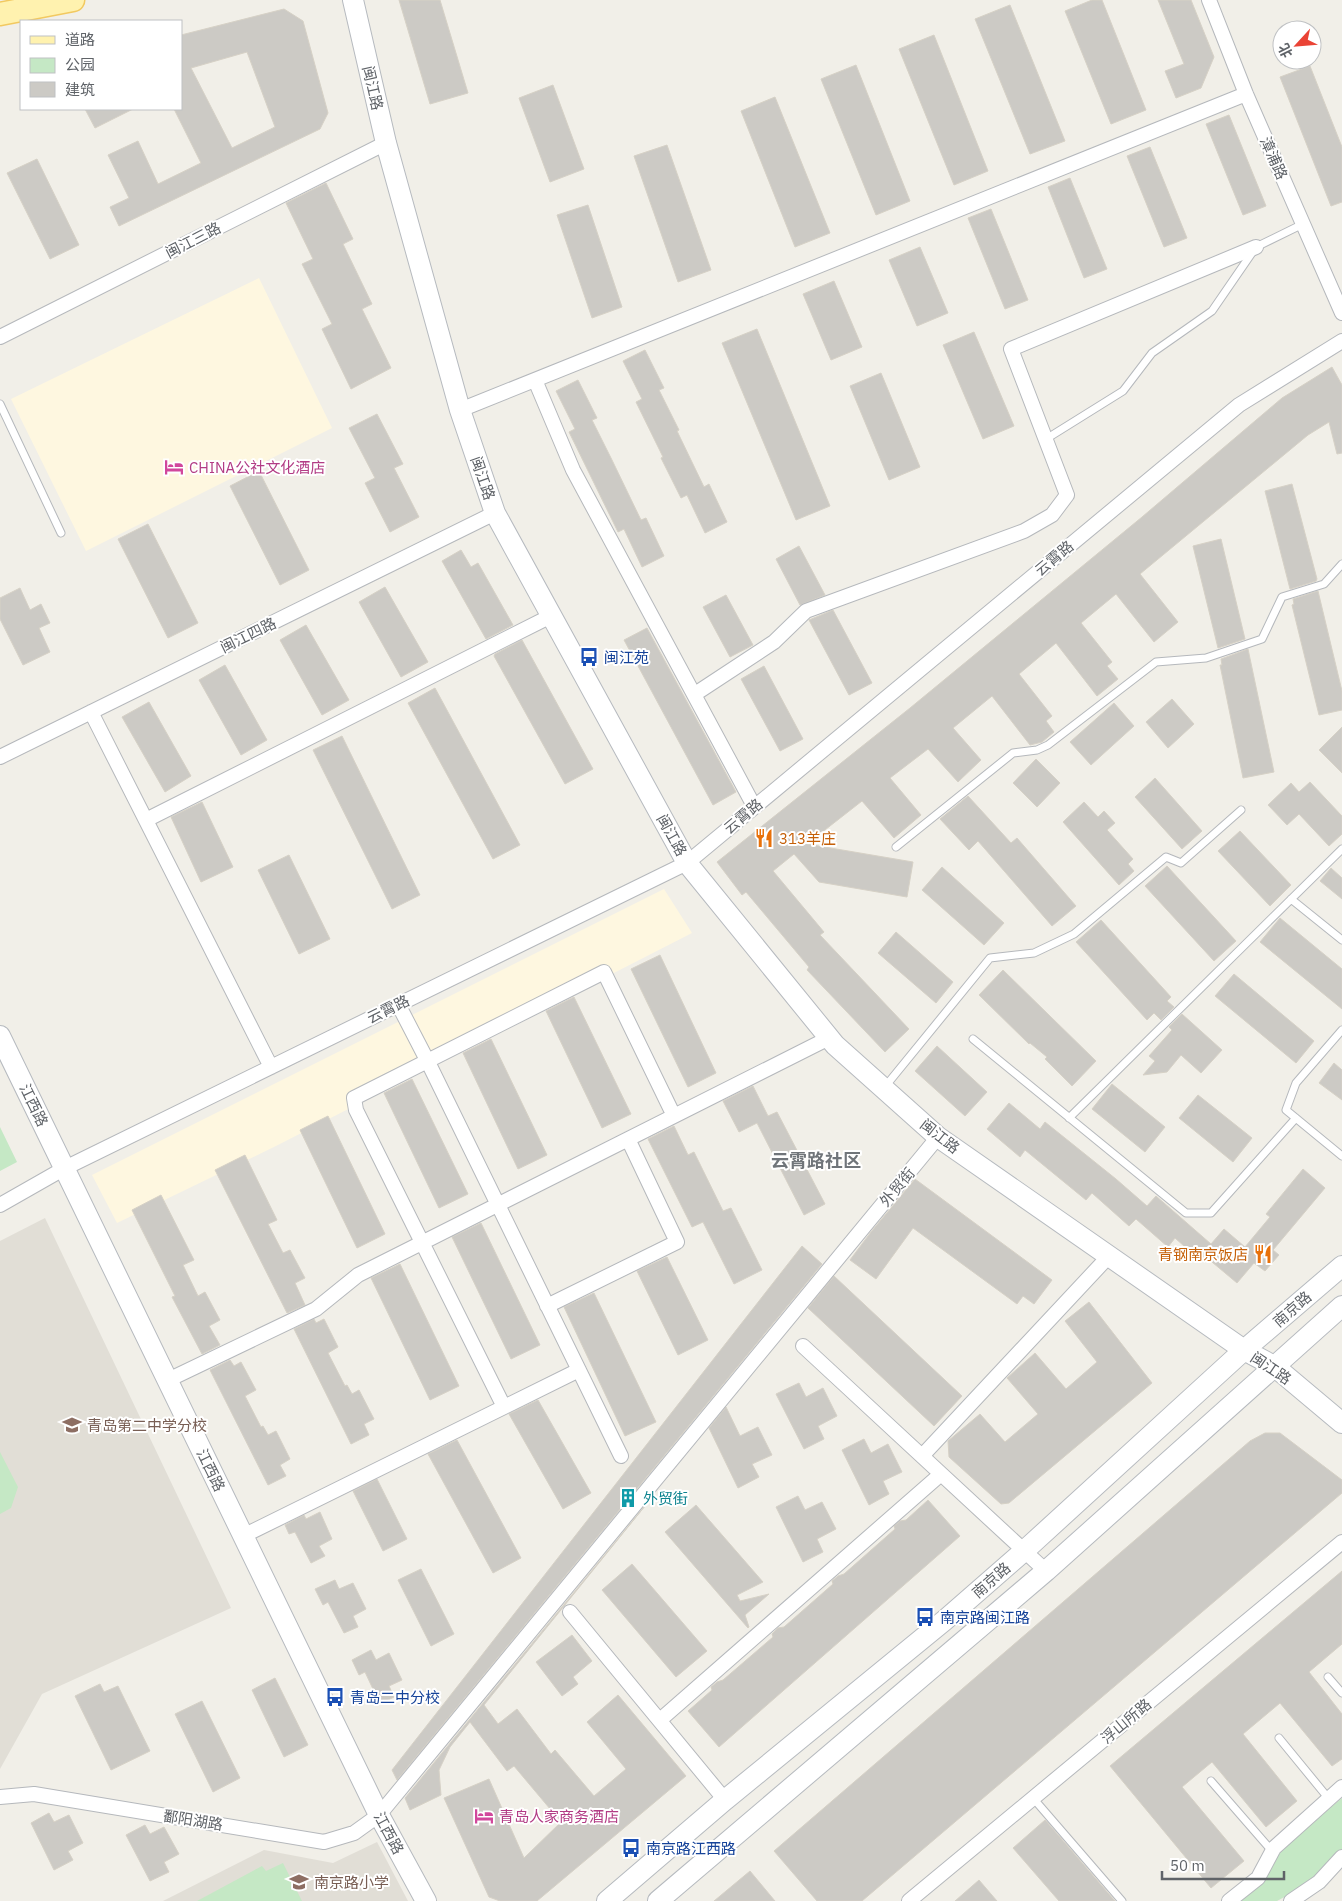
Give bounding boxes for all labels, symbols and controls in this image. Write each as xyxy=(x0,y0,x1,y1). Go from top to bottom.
legend xyxy=(20,20,182,110)
north arrow xyxy=(1272,20,1322,70)
text: 道路 xyxy=(65,30,95,49)
text: 北 xyxy=(1274,40,1296,61)
text: 公园 xyxy=(65,55,95,74)
street label: 闽江路 xyxy=(359,64,387,112)
text: 建筑 xyxy=(65,80,95,99)
street label: 漳浦路 xyxy=(1256,134,1292,182)
street label: 闽江三路 xyxy=(162,218,224,262)
street label: 闽江路 xyxy=(467,454,499,502)
hotel icon: CHINA公社文化酒店 xyxy=(163,456,185,478)
place label: CHINA公社文化酒店 xyxy=(189,458,325,477)
street label: 云霄路 xyxy=(1031,536,1077,580)
street label: 闽江四路 xyxy=(217,613,279,657)
bus stop icon: 闽江苑 xyxy=(578,646,600,668)
place label: 闽江苑 xyxy=(604,648,649,667)
street label: 云霄路 xyxy=(720,794,766,838)
street label: 闽江路 xyxy=(653,811,691,859)
restaurant icon: 313羊庄 xyxy=(753,827,775,849)
place label: 313羊庄 xyxy=(779,829,836,848)
street label: 云霄路 xyxy=(364,991,412,1027)
street label: 江西路 xyxy=(16,1081,52,1129)
street label: 闽江路 xyxy=(916,1115,964,1157)
district label: 云霄路社区 xyxy=(771,1149,861,1172)
street label: 外贸街 xyxy=(875,1164,919,1210)
restaurant icon: 青钢南京饭店 xyxy=(1252,1243,1274,1265)
place label: 青钢南京饭店 xyxy=(1158,1245,1248,1264)
street label: 南京路 xyxy=(1269,1287,1315,1331)
street label: 闽江路 xyxy=(1247,1348,1295,1388)
school or university icon: 青岛第二中学分校 xyxy=(61,1414,83,1436)
place label: 青岛第二中学分校 xyxy=(87,1416,207,1435)
street label: 江西路 xyxy=(193,1446,229,1494)
building icon: 外贸街 xyxy=(617,1487,639,1509)
place label: 外贸街 xyxy=(643,1489,688,1508)
street label: 南京路 xyxy=(968,1558,1014,1602)
bus stop icon: 南京路闽江路 xyxy=(914,1606,936,1628)
place label: 南京路闽江路 xyxy=(940,1608,1030,1627)
bus stop icon: 青岛二中分校 xyxy=(324,1686,346,1708)
place label: 青岛二中分校 xyxy=(350,1688,440,1707)
street label: 浮山所路 xyxy=(1097,1694,1155,1748)
hotel icon: 青岛人家商务酒店 xyxy=(473,1805,495,1827)
street label: 鄱阳湖路 xyxy=(162,1806,224,1834)
place label: 青岛人家商务酒店 xyxy=(499,1807,619,1826)
street label: 江西路 xyxy=(370,1809,408,1857)
bus stop icon: 南京路江西路 xyxy=(620,1837,642,1859)
place label: 南京路江西路 xyxy=(646,1839,736,1858)
scale bar xyxy=(1162,1848,1284,1880)
text: 50 m xyxy=(1170,1856,1205,1875)
school or university icon: 南京路小学 xyxy=(288,1871,310,1893)
place label: 南京路小学 xyxy=(314,1873,389,1892)

